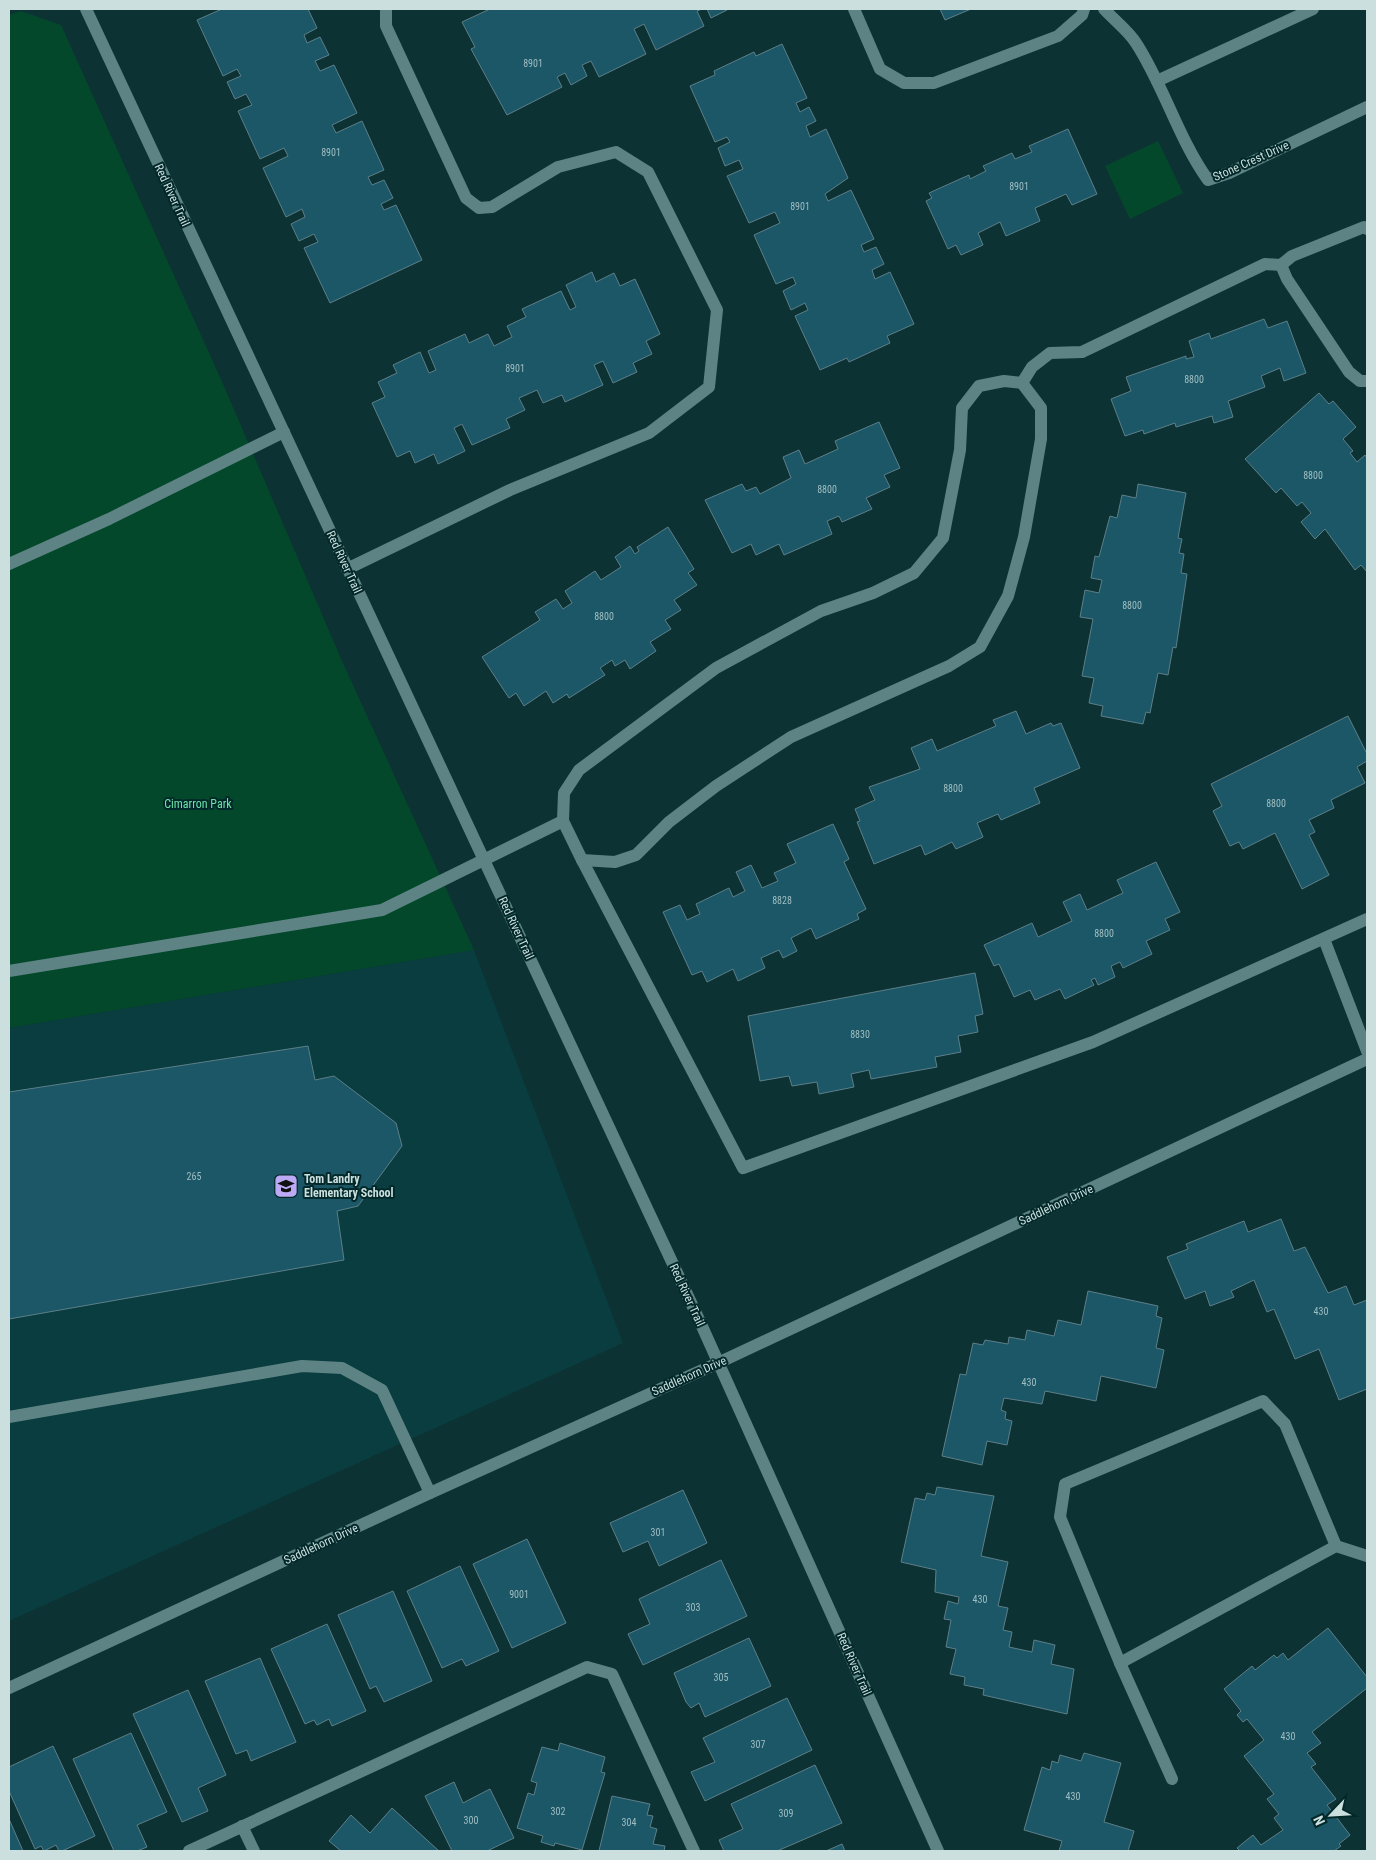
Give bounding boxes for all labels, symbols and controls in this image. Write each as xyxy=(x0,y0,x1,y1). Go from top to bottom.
house number: 8901 xyxy=(523,58,543,69)
street label: Stone Crest Drive xyxy=(1211,138,1291,184)
house number: 8901 xyxy=(321,147,341,158)
street label: Red River Trail xyxy=(151,162,193,228)
house number: 8901 xyxy=(1009,181,1029,192)
house number: 8901 xyxy=(790,201,810,212)
house number: 8901 xyxy=(505,363,525,374)
house number: 8800 xyxy=(1184,374,1204,385)
house number: 8800 xyxy=(1303,470,1323,481)
house number: 8800 xyxy=(817,484,837,495)
street label: Red River Trail xyxy=(323,529,365,595)
house number: 8800 xyxy=(1122,600,1142,611)
house number: 8800 xyxy=(594,611,614,622)
house number: 8800 xyxy=(943,783,963,794)
park label: Cimarron Park xyxy=(164,797,232,811)
house number: 8800 xyxy=(1266,798,1286,809)
street label: Red River Trail xyxy=(495,895,537,961)
house number: 8828 xyxy=(772,895,792,906)
house number: 8800 xyxy=(1094,928,1114,939)
house number: 8830 xyxy=(850,1029,870,1040)
house number: 265 xyxy=(187,1171,201,1182)
place label: Tom Landry Elementary School xyxy=(304,1172,394,1200)
school or university icon: Tom Landry Elementary School xyxy=(273,1173,299,1199)
street label: Saddlehorn Drive xyxy=(1017,1182,1096,1228)
street label: Red River Trail xyxy=(666,1262,708,1328)
house number: 430 xyxy=(1314,1306,1328,1317)
street label: Saddlehorn Drive xyxy=(649,1353,729,1399)
house number: 430 xyxy=(1022,1377,1036,1388)
street label: Saddlehorn Drive xyxy=(282,1521,361,1567)
house number: 301 xyxy=(651,1527,665,1538)
house number: 9001 xyxy=(509,1589,529,1600)
house number: 430 xyxy=(973,1594,987,1605)
house number: 303 xyxy=(686,1602,700,1613)
street label: Red River Trail xyxy=(834,1630,874,1698)
house number: 305 xyxy=(714,1672,728,1683)
house number: 430 xyxy=(1281,1731,1295,1742)
house number: 307 xyxy=(751,1739,765,1750)
north arrow xyxy=(1306,1790,1356,1840)
house number: 430 xyxy=(1066,1791,1080,1802)
house number: 302 xyxy=(551,1806,565,1817)
house number: 309 xyxy=(779,1808,793,1819)
text: N xyxy=(1310,1813,1328,1828)
house number: 300 xyxy=(464,1815,478,1826)
house number: 304 xyxy=(622,1817,636,1828)

